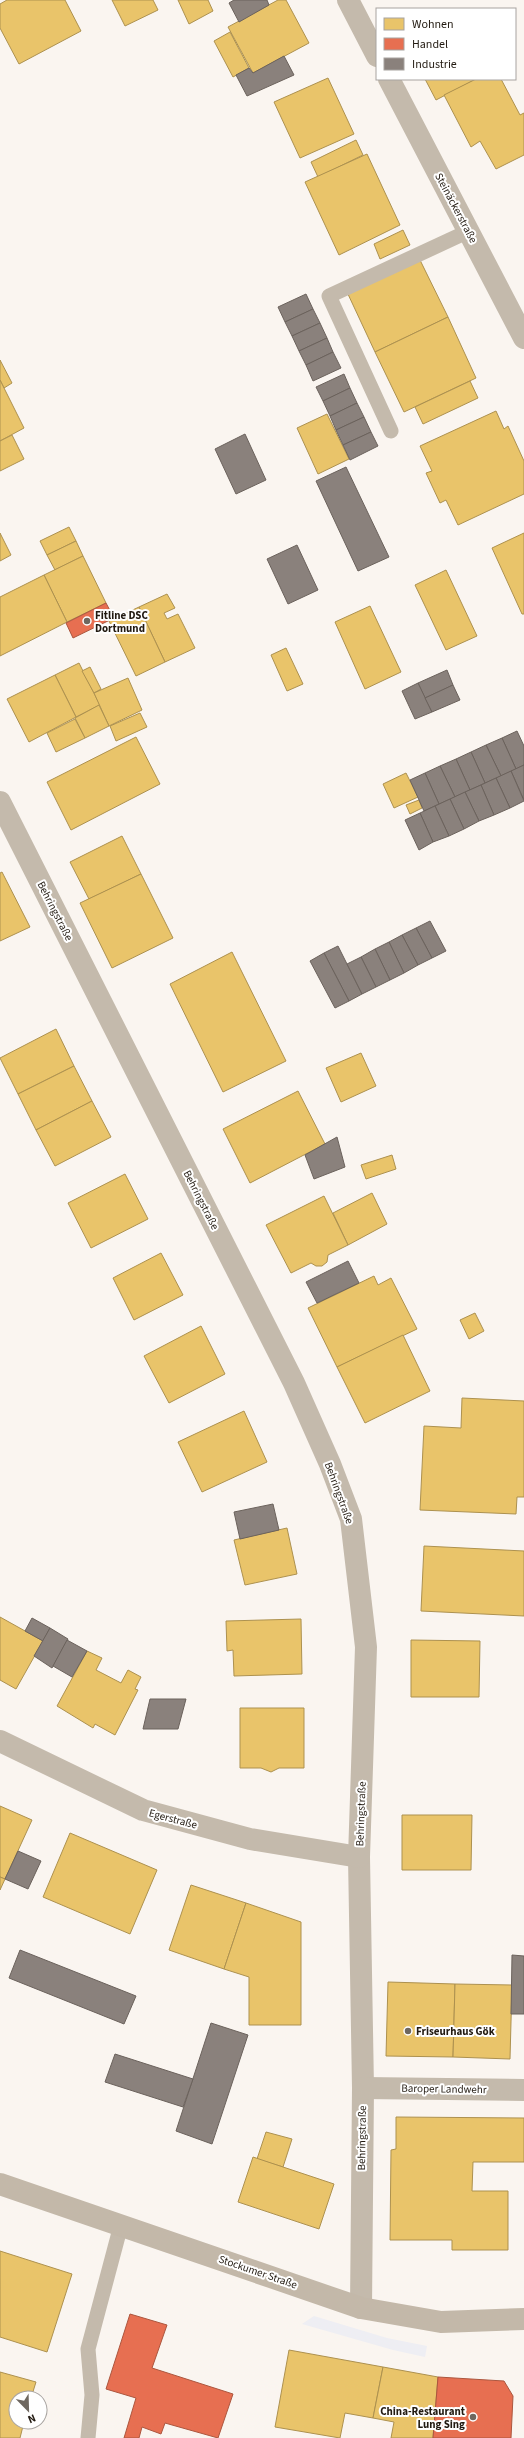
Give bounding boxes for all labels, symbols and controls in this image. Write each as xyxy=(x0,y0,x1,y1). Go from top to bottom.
legend xyxy=(376,8,516,80)
text: Wohnen xyxy=(412,16,454,33)
text: Handel xyxy=(412,36,448,53)
text: Industrie xyxy=(412,56,457,73)
street label: Steinäckerstraße xyxy=(431,170,481,246)
place label: Fitline DSC Dortmund xyxy=(95,608,148,636)
marker: Fitline DSC Dortmund xyxy=(82,616,92,626)
street label: Behringstraße xyxy=(34,879,77,944)
street label: Behringstraße xyxy=(180,1168,223,1233)
street label: Behringstraße xyxy=(321,1460,357,1527)
street label: Behringstraße xyxy=(352,1781,370,1847)
street label: Egerstraße xyxy=(147,1805,199,1833)
place label: Friseurhaus Gök xyxy=(416,2024,495,2039)
marker: Friseurhaus Gök xyxy=(403,2026,413,2036)
street label: Baroper Landwehr xyxy=(401,2081,487,2097)
street label: Behringstraße xyxy=(354,2105,370,2171)
street label: Stockumer Straße xyxy=(217,2252,300,2293)
north arrow xyxy=(8,2390,48,2430)
place label: China-Restaurant Lung Sing xyxy=(380,2404,466,2432)
text: N xyxy=(25,2410,38,2427)
marker: China-Restaurant Lung Sing xyxy=(468,2412,478,2422)

